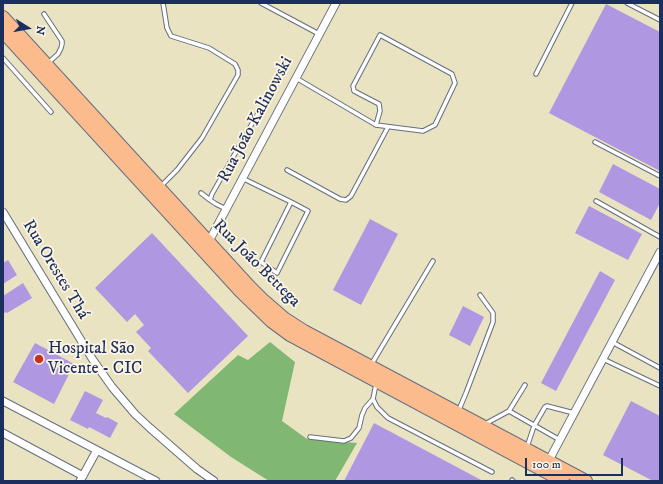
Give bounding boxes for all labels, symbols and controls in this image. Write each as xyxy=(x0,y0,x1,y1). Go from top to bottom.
north arrow xyxy=(8,8,48,48)
text: N xyxy=(32,25,48,36)
street label: Rua João Kalinowski xyxy=(214,54,298,186)
street label: Rua João Bettega xyxy=(208,216,304,312)
street label: Rua Orestes Thá xyxy=(17,217,93,323)
place label: Hospital São Vicente - CIC xyxy=(48,339,142,379)
marker: Hospital São Vicente - CIC xyxy=(33,353,45,365)
scale bar xyxy=(527,450,625,476)
text: 100 m xyxy=(532,457,561,472)

